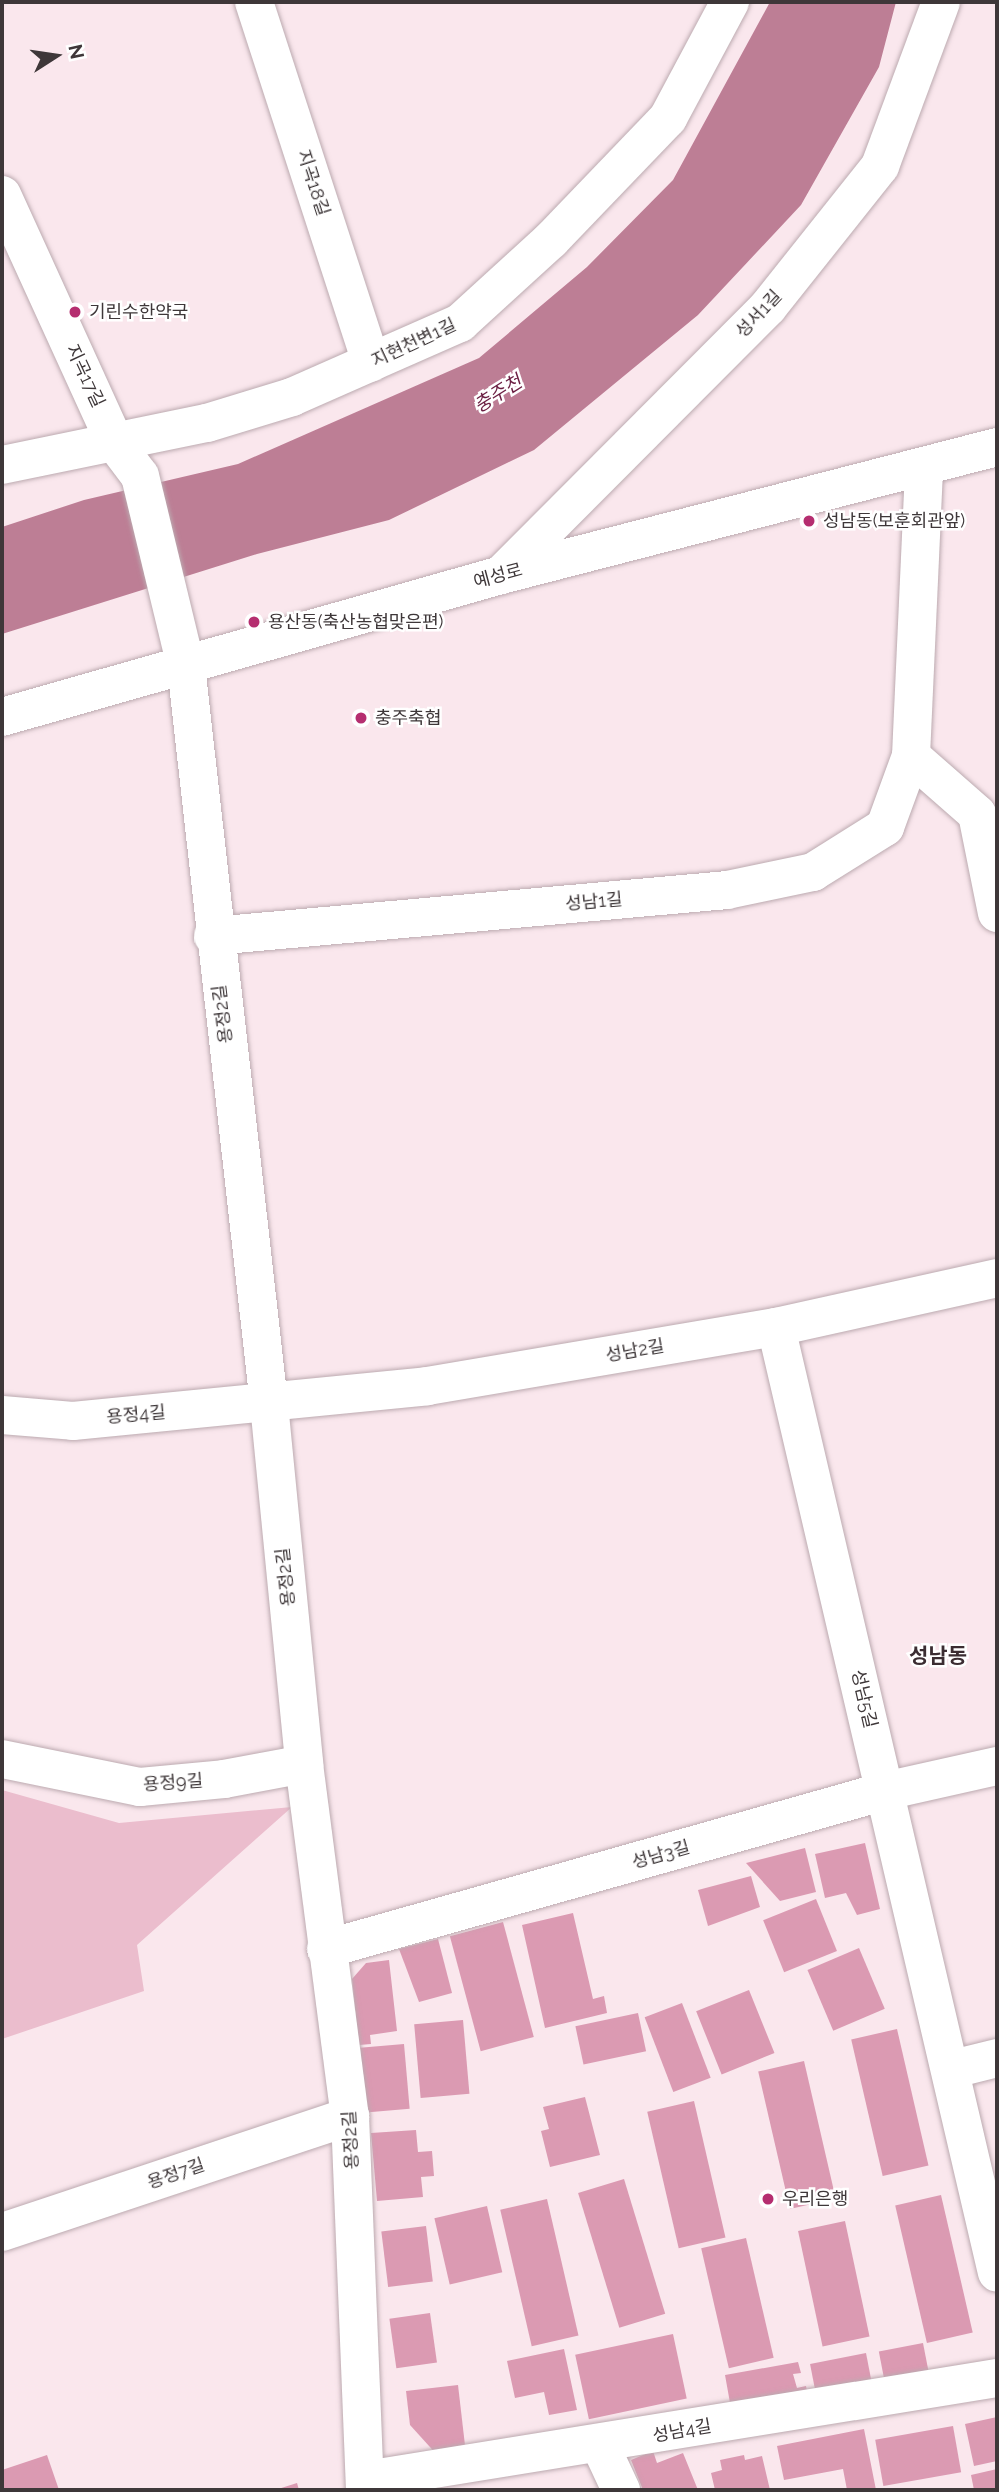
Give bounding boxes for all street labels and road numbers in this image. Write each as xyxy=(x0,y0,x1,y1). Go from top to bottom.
street label: 지곡18길 xyxy=(292,147,334,219)
street label: 성서1길 xyxy=(732,286,786,342)
street label: 지현천변1길 xyxy=(368,314,460,372)
street label: 지곡17길 xyxy=(61,341,109,411)
street label: 예성로 xyxy=(471,559,525,593)
street label: 성남1길 xyxy=(564,889,624,915)
street label: 용정2길 xyxy=(209,983,237,1045)
street label: 성남2길 xyxy=(604,1335,666,1367)
street label: 용정4길 xyxy=(105,1402,167,1428)
street label: 용정2길 xyxy=(272,1547,300,1607)
street label: 성남5길 xyxy=(847,1668,881,1730)
street label: 용정9길 xyxy=(142,1770,204,1796)
street label: 성남3길 xyxy=(630,1836,692,1874)
street label: 용정2길 xyxy=(339,2110,363,2170)
street label: 용정7길 xyxy=(144,2154,208,2194)
street label: 성남4길 xyxy=(651,2415,713,2447)

